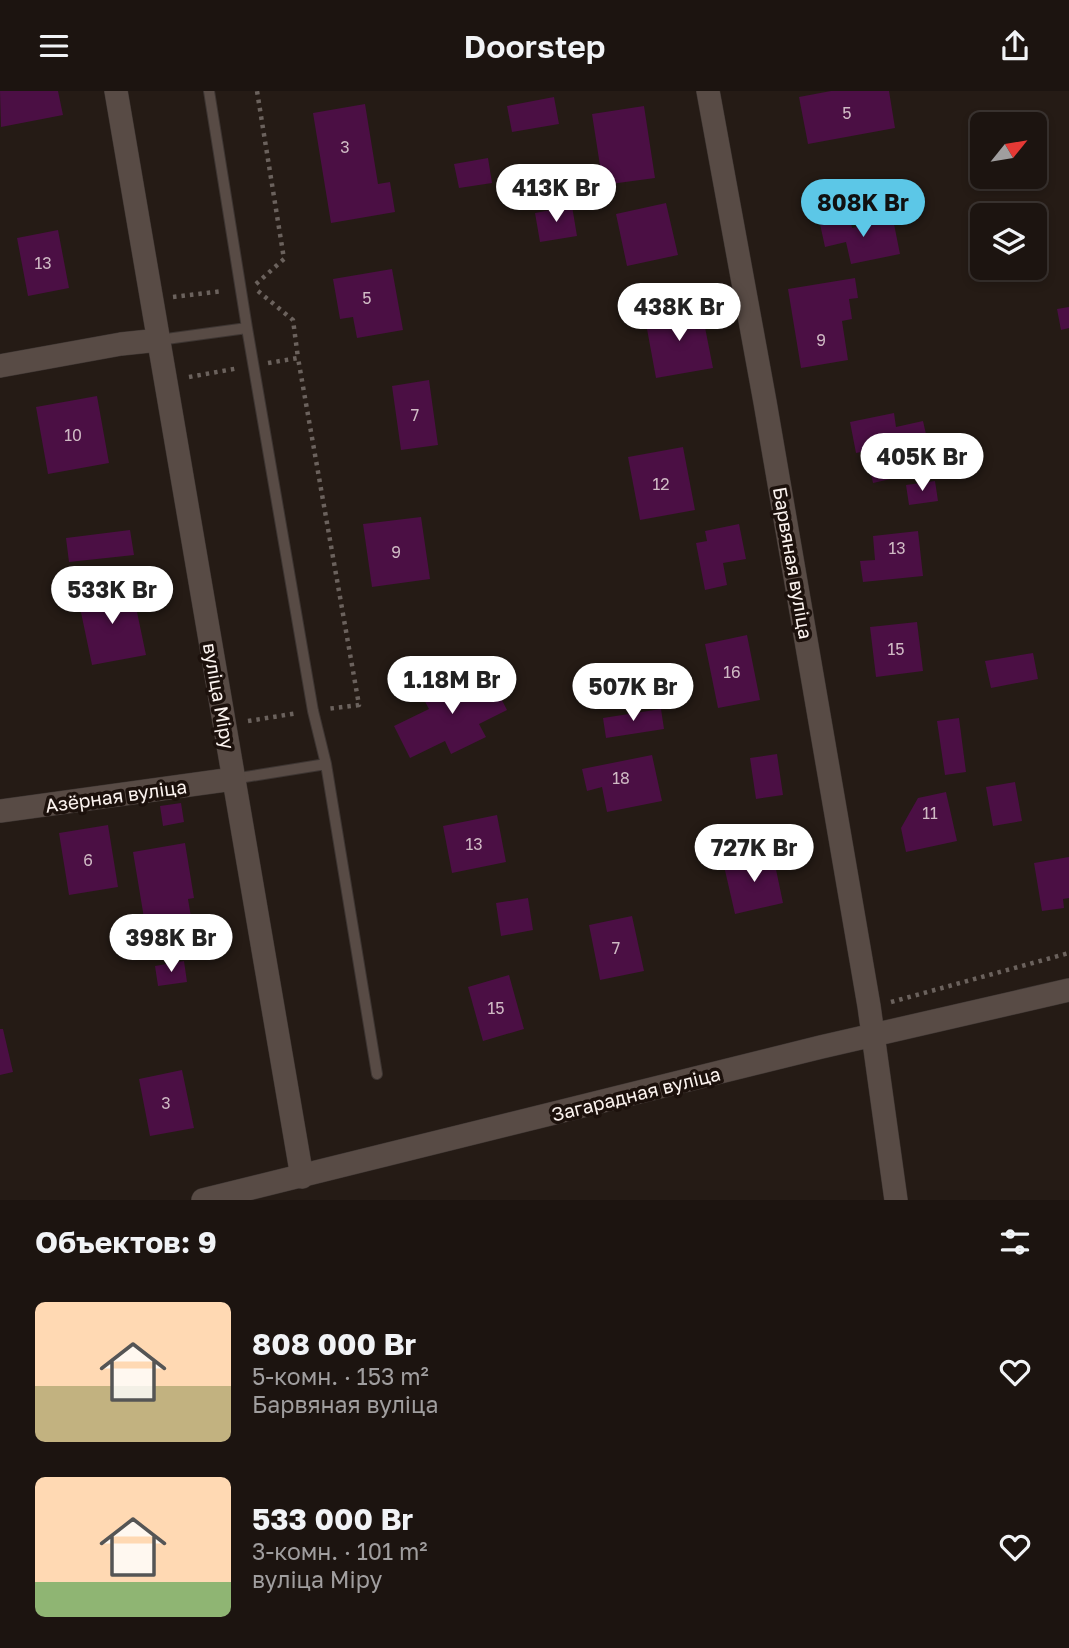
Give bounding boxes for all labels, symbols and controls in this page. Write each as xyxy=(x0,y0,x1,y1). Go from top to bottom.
icon: menu xyxy=(35,27,73,65)
text: Doorstep xyxy=(463,27,606,65)
icon: share xyxy=(996,27,1034,65)
house number: 5 xyxy=(842,103,852,123)
north arrow xyxy=(970,112,1046,189)
map controls xyxy=(970,112,1047,280)
house number: 3 xyxy=(340,137,350,157)
pin: 413K Br xyxy=(491,165,621,224)
text: 413K Br xyxy=(512,173,600,201)
pin: 808K Br xyxy=(798,179,928,239)
text: 808K Br xyxy=(817,188,909,216)
button: layers xyxy=(970,203,1047,280)
house number: 13 xyxy=(34,253,52,273)
pin: 438K Br xyxy=(614,283,744,343)
house number: 5 xyxy=(362,288,372,308)
text: 438K Br xyxy=(634,292,724,320)
house number: 9 xyxy=(816,330,826,350)
house number: 7 xyxy=(411,405,419,425)
house number: 10 xyxy=(64,425,82,445)
pin: 405K Br xyxy=(857,433,987,493)
text: 405K Br xyxy=(877,442,967,470)
house number: 12 xyxy=(652,474,670,494)
street label: Барвяная вуліца xyxy=(769,485,818,641)
house number: 13 xyxy=(888,538,906,558)
house number: 9 xyxy=(391,542,401,562)
pin: 533K Br xyxy=(47,567,177,626)
text: 533K Br xyxy=(67,575,157,603)
house number: 15 xyxy=(887,639,905,659)
street label: вуліца Міру xyxy=(199,641,240,751)
pin: 1.18M Br xyxy=(380,657,524,716)
house number: 16 xyxy=(723,662,741,682)
pin: 507K Br xyxy=(568,663,698,723)
text: 1.18M Br xyxy=(403,665,501,693)
text: 507K Br xyxy=(588,672,678,700)
house number: 18 xyxy=(612,768,630,788)
street label: Азёрная вуліца xyxy=(44,774,188,817)
house number: 11 xyxy=(922,803,938,823)
pin: 727K Br xyxy=(689,825,819,884)
text: 727K Br xyxy=(711,833,797,861)
house number: 13 xyxy=(465,834,483,854)
house number: 6 xyxy=(83,850,93,870)
pin: 398K Br xyxy=(106,915,236,974)
text: 398K Br xyxy=(126,923,216,951)
house number: 7 xyxy=(612,938,620,958)
house number: 15 xyxy=(487,998,505,1018)
street label: Загарадная вуліца xyxy=(549,1061,723,1126)
house number: 3 xyxy=(161,1093,171,1113)
icon: filters xyxy=(996,1223,1034,1261)
text: Объектов: 9 xyxy=(35,1224,217,1260)
text: 808 000 Br xyxy=(252,1326,416,1362)
icon: home xyxy=(91,1330,175,1414)
icon: heart xyxy=(996,1353,1034,1391)
text: 5-комн. · 153 m² xyxy=(252,1362,429,1390)
text: Барвяная вуліца xyxy=(252,1390,438,1418)
text: 533 000 Br xyxy=(252,1501,413,1537)
icon: home xyxy=(91,1505,175,1589)
icon: heart xyxy=(996,1528,1034,1566)
text: 3-комн. · 101 m² xyxy=(252,1537,428,1565)
text: вуліца Міру xyxy=(252,1565,382,1593)

